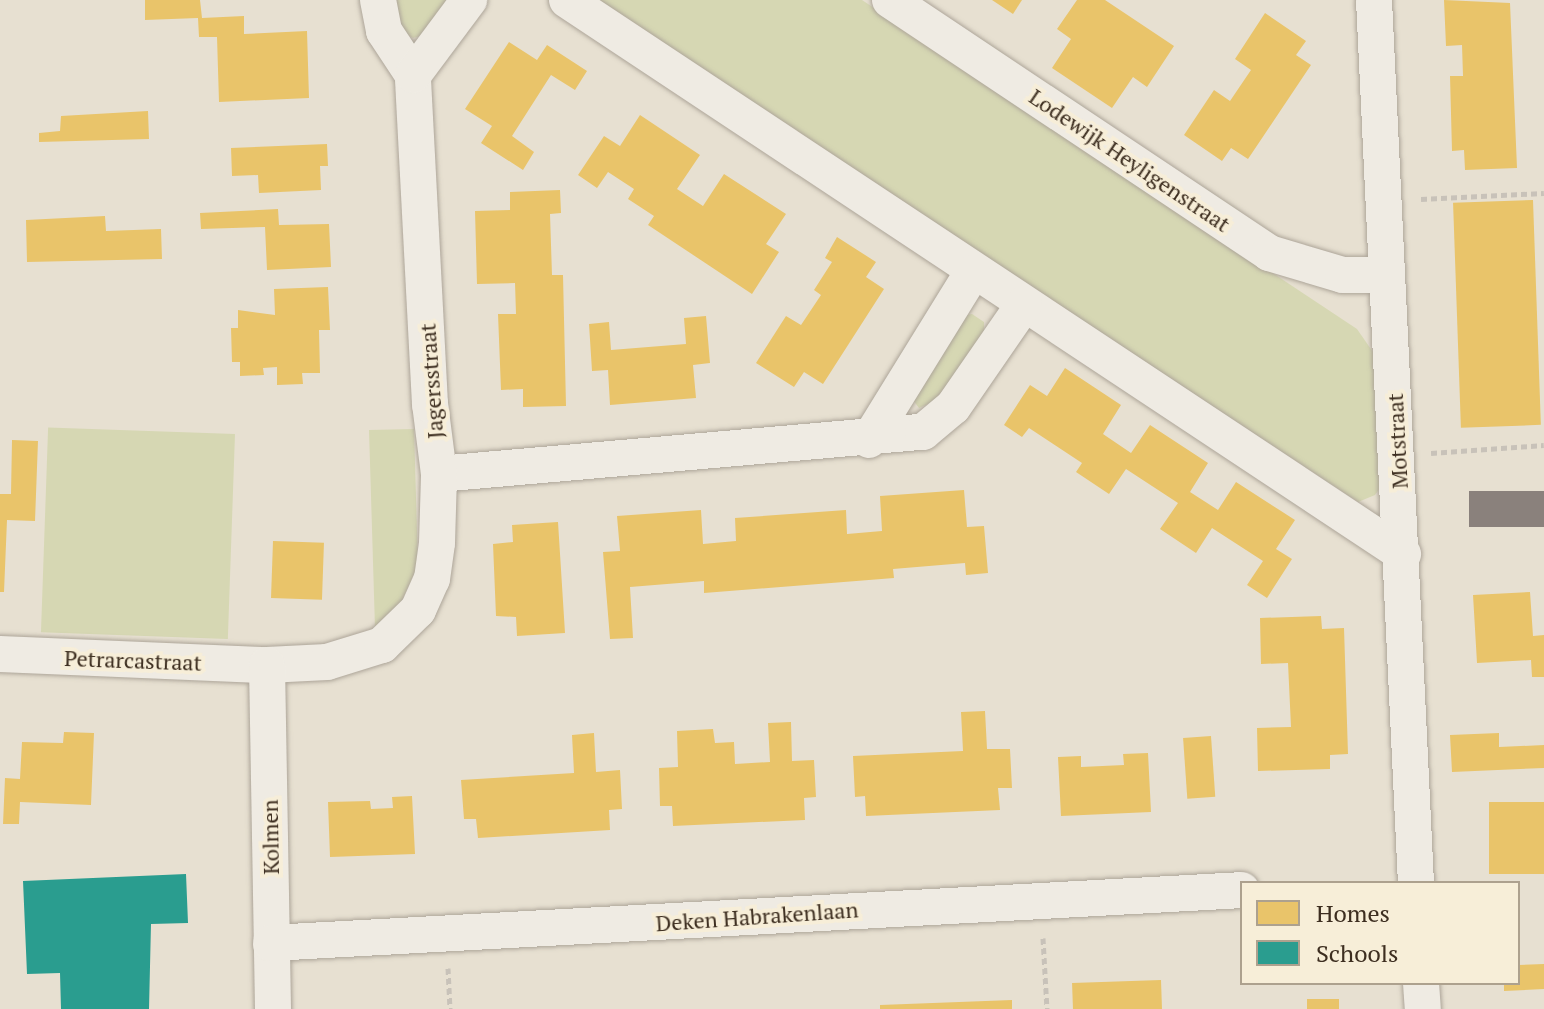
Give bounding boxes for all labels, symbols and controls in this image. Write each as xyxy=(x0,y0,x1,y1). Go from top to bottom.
street label: Lodewijk Heyligenstraat xyxy=(1025,83,1235,237)
street label: Jagersstraat xyxy=(414,322,448,440)
street label: Motstraat xyxy=(1381,393,1413,489)
street label: Petrarcastraat xyxy=(64,644,202,676)
street label: Kolmen xyxy=(256,799,284,875)
legend xyxy=(1240,881,1520,985)
street label: Deken Habrakenlaan xyxy=(655,896,859,936)
text: Homes xyxy=(1316,897,1390,929)
text: Schools xyxy=(1316,937,1398,969)

